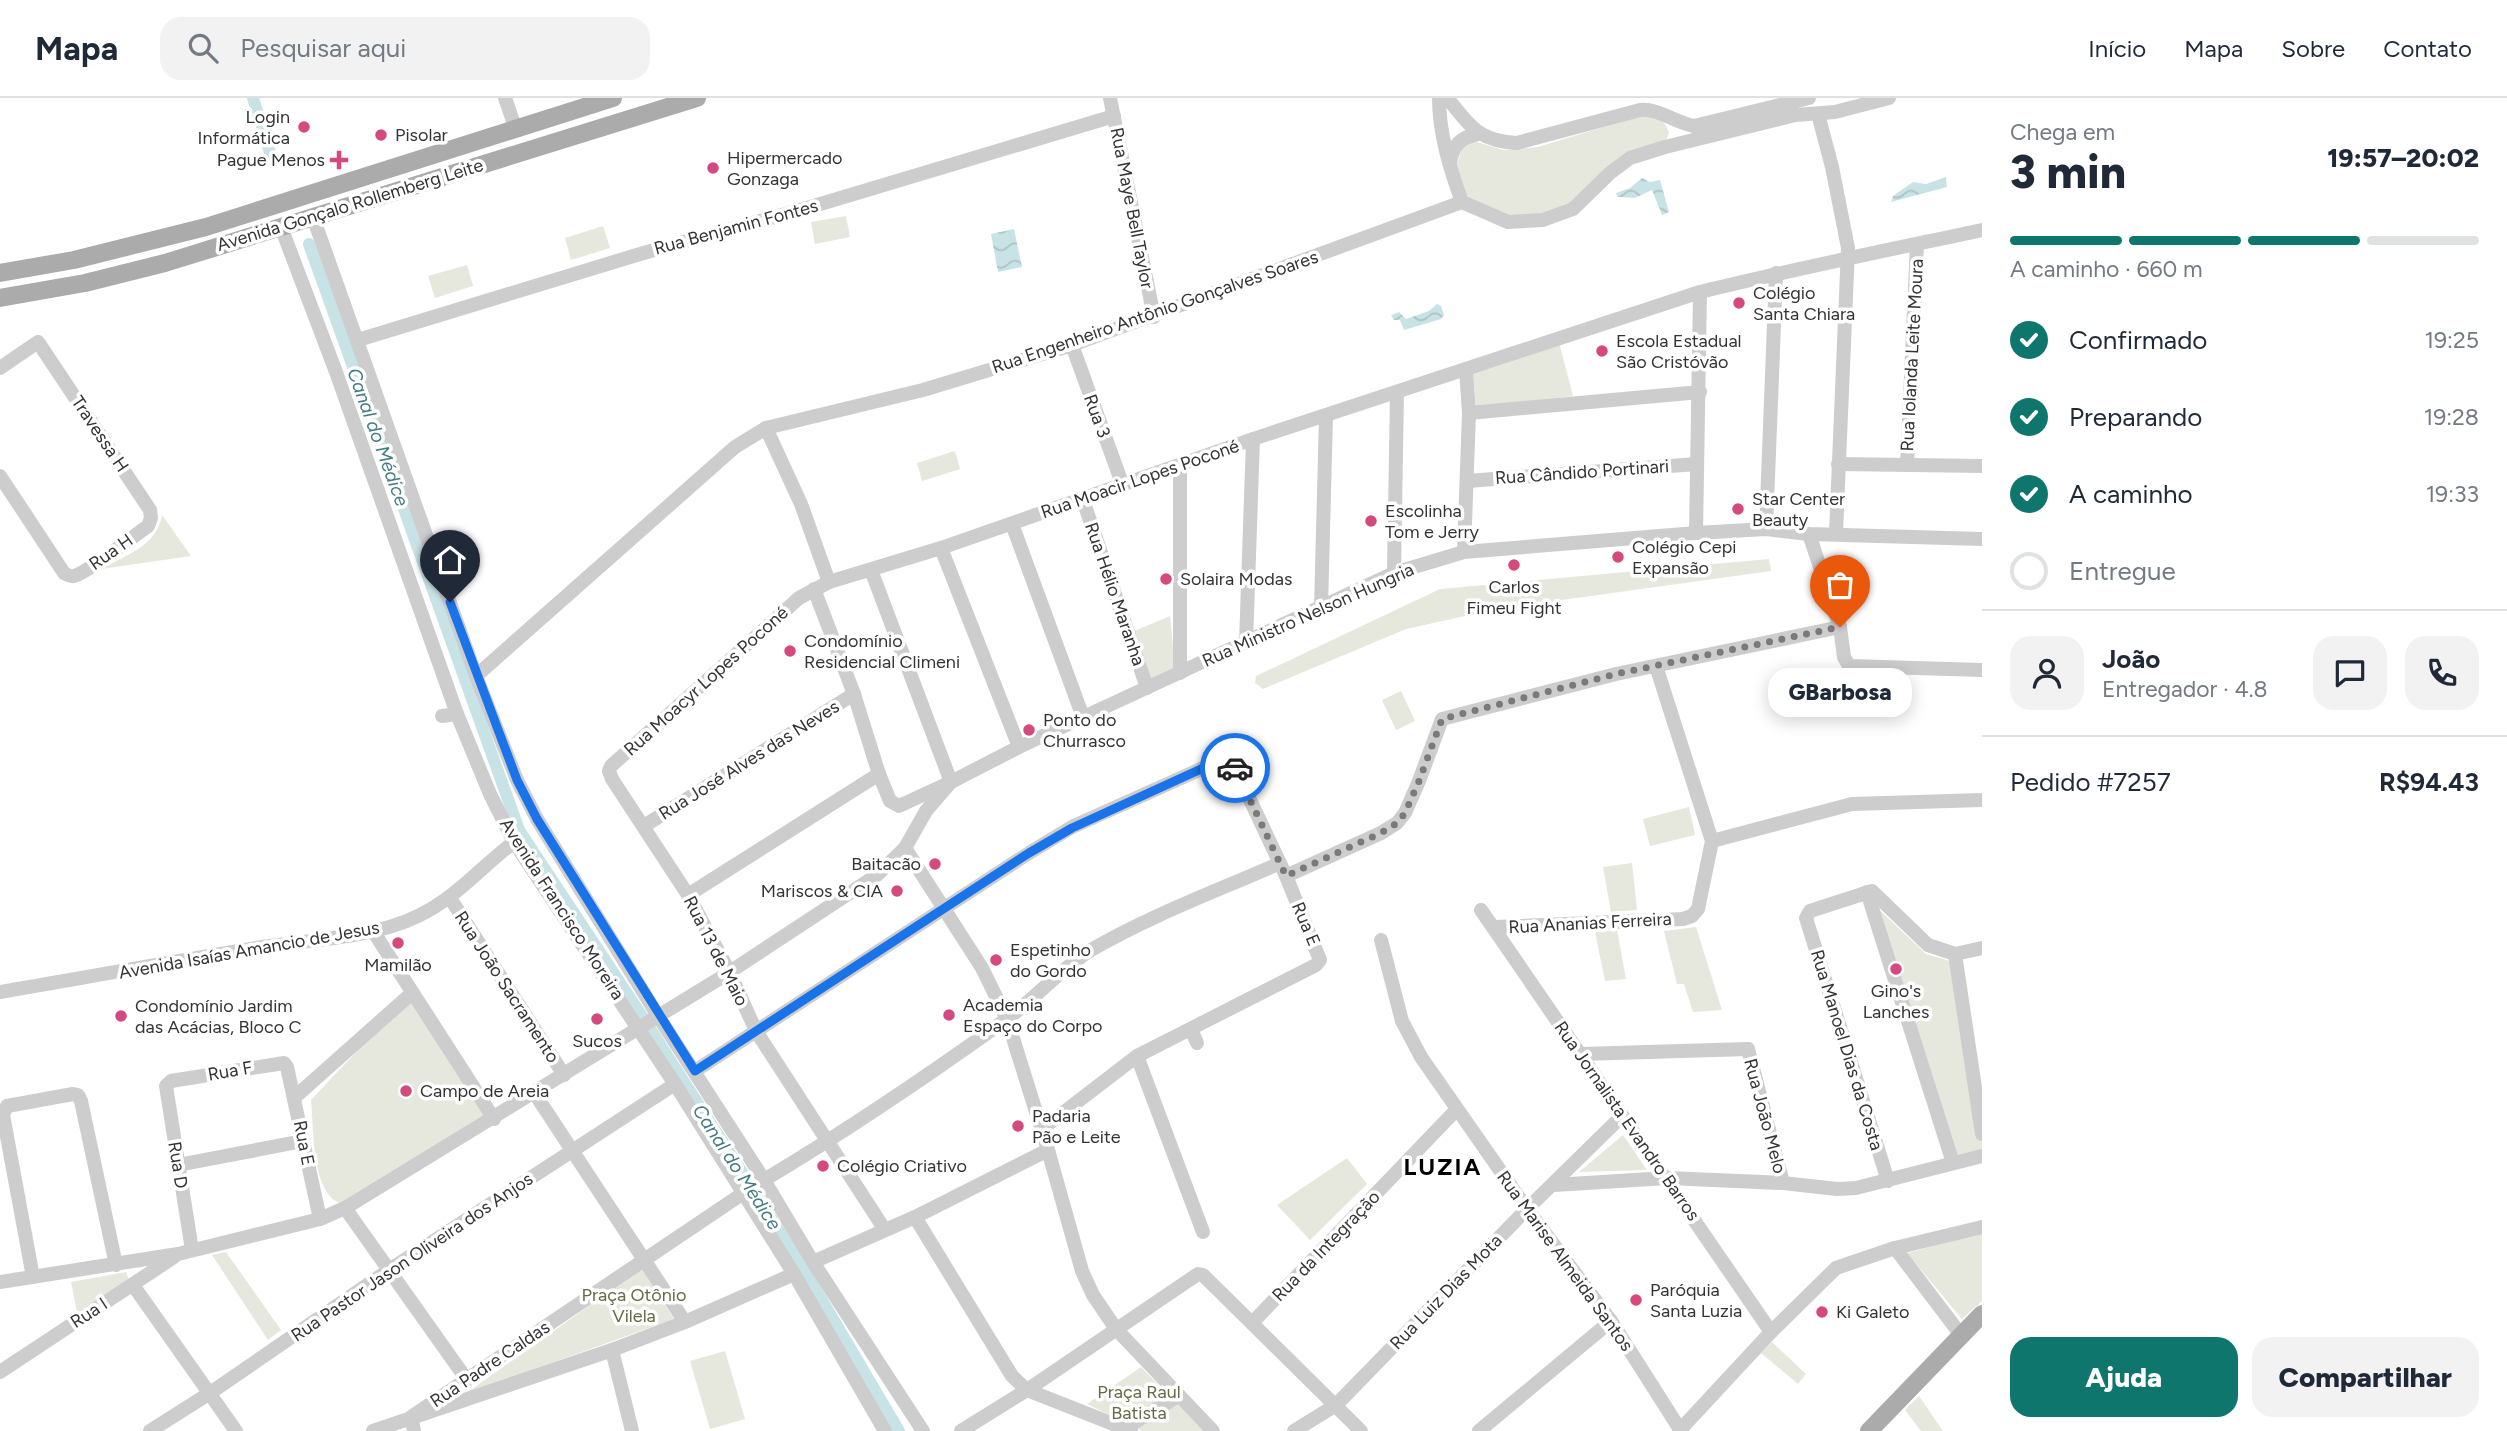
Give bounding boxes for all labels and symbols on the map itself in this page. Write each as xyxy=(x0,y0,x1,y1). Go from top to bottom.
place label: Login Informática xyxy=(198,106,290,149)
marker: Login Informática xyxy=(296,119,312,135)
place label: Pisolar xyxy=(395,124,448,146)
street label: Rua Maye Bell Taylor xyxy=(1106,126,1158,290)
marker: Pisolar xyxy=(373,127,389,143)
place label: Hipermercado Gonzaga xyxy=(727,147,842,190)
place label: Pague Menos xyxy=(217,149,325,171)
marker: Pague Menos xyxy=(331,152,347,168)
street label: Avenida Gonçalo Rollemberg Leite xyxy=(214,154,486,256)
marker: Hipermercado Gonzaga xyxy=(705,160,721,176)
street label: Rua Benjamin Fontes xyxy=(652,195,820,259)
street label: Rua Engenheiro Antônio Gonçalves Soares xyxy=(989,246,1321,378)
street label: Rua Iolanda Leite Moura xyxy=(1896,258,1928,452)
place label: Colégio Santa Chiara xyxy=(1753,282,1855,325)
marker: Colégio Santa Chiara xyxy=(1731,295,1747,311)
place label: Escola Estadual São Cristóvão xyxy=(1616,330,1742,373)
marker: Escola Estadual São Cristóvão xyxy=(1594,343,1610,359)
water label: Canal do Médice xyxy=(342,365,414,510)
street label: Rua 3 xyxy=(1079,391,1115,441)
street label: Travessa H xyxy=(67,392,133,476)
street label: Rua Moacir Lopes Poconé xyxy=(1038,435,1242,523)
street label: Rua Cândido Portinari xyxy=(1494,455,1670,489)
place label: Star Center Beauty xyxy=(1752,488,1845,531)
place label: Escolinha Tom e Jerry xyxy=(1385,500,1480,543)
marker: Star Center Beauty xyxy=(1730,501,1746,517)
marker: Escolinha Tom e Jerry xyxy=(1363,513,1379,529)
street label: Rua Hélio Maranha xyxy=(1080,519,1150,669)
street label: Rua H xyxy=(85,529,137,575)
pin xyxy=(420,530,480,602)
place label: Colégio Cepi Expansão xyxy=(1632,536,1736,579)
marker: Colégio Cepi Expansão xyxy=(1610,549,1626,565)
pin xyxy=(1810,555,1870,627)
marker: Carlos Fimeu Fight xyxy=(1506,557,1522,573)
street label: Rua Ministro Nelson Hungria xyxy=(1199,558,1417,672)
place label: Solaira Modas xyxy=(1180,568,1292,590)
marker: Solaira Modas xyxy=(1158,571,1174,587)
place label: Carlos Fimeu Fight xyxy=(1467,576,1562,619)
street label: Rua Moacyr Lopes Poconé xyxy=(619,601,793,760)
place label: Condomínio Residencial Climeni xyxy=(804,630,960,673)
marker: Condomínio Residencial Climeni xyxy=(782,643,798,659)
callout: GBarbosa xyxy=(1768,669,1912,718)
street label: Rua José Alves das Neves xyxy=(655,695,843,825)
place label: Ponto do Churrasco xyxy=(1043,709,1126,752)
marker: Ponto do Churrasco xyxy=(1021,722,1037,738)
courier xyxy=(1200,733,1270,803)
street label: Avenida Francisco Moreira xyxy=(495,814,629,1004)
place label: Baitacão xyxy=(851,853,921,875)
marker: Baitacão xyxy=(927,856,943,872)
place label: Mariscos & CIA xyxy=(761,880,883,902)
marker: Mariscos & CIA xyxy=(889,883,905,899)
street label: Rua 13 de Maio xyxy=(679,892,753,1010)
street label: Rua E xyxy=(1287,899,1325,949)
street label: Rua João Sacramento xyxy=(450,907,564,1067)
street label: Rua Ananias Ferreira xyxy=(1508,908,1672,938)
street label: Avenida Isaías Amancio de Jesus xyxy=(117,916,381,984)
marker: Mamilão xyxy=(390,935,406,951)
place label: Espetinho do Gordo xyxy=(1010,939,1091,982)
street label: Rua Manoel Dias da Costa xyxy=(1806,947,1888,1153)
marker: Espetinho do Gordo xyxy=(988,952,1004,968)
place label: Mamilão xyxy=(364,954,432,976)
marker: Gino's Lanches xyxy=(1888,961,1904,977)
place label: Gino's Lanches xyxy=(1863,980,1929,1023)
place label: Academia Espaço do Corpo xyxy=(963,994,1103,1037)
place label: Condomínio Jardim das Acácias, Bloco C xyxy=(135,995,302,1038)
marker: Academia Espaço do Corpo xyxy=(941,1007,957,1023)
marker: Condomínio Jardim das Acácias, Bloco C xyxy=(113,1008,129,1024)
marker: Sucos xyxy=(589,1011,605,1027)
street label: Rua Jornalista Evandro Barros xyxy=(1550,1017,1704,1225)
place label: Sucos xyxy=(572,1030,622,1052)
street label: Rua F xyxy=(206,1056,254,1086)
street label: Rua João Melo xyxy=(1739,1056,1791,1176)
place label: Campo de Areia xyxy=(420,1080,549,1102)
marker: Campo de Areia xyxy=(398,1083,414,1099)
water label: Canal do Médice xyxy=(688,1100,787,1235)
place label: Padaria Pão e Leite xyxy=(1032,1105,1121,1148)
marker: Padaria Pão e Leite xyxy=(1010,1118,1026,1134)
street label: Rua E xyxy=(289,1119,319,1167)
street label: Rua D xyxy=(163,1140,193,1190)
district label: LUZIA xyxy=(1403,1152,1483,1181)
place label: Colégio Criativo xyxy=(837,1155,967,1177)
marker: Colégio Criativo xyxy=(815,1158,831,1174)
street label: Rua Marise Almeida Santos xyxy=(1492,1166,1638,1356)
street label: Rua Pastor Jason Oliveira dos Anjos xyxy=(287,1168,537,1346)
street label: Rua da Integração xyxy=(1267,1186,1385,1306)
street label: Rua Luiz Dias Mota xyxy=(1385,1230,1507,1354)
place label: Paróquia Santa Luzia xyxy=(1650,1279,1742,1322)
park label: Praça Otônio Vilela xyxy=(582,1284,686,1327)
marker: Paróquia Santa Luzia xyxy=(1628,1292,1644,1308)
street label: Rua I xyxy=(66,1293,112,1333)
place label: Ki Galeto xyxy=(1836,1301,1909,1323)
marker: Ki Galeto xyxy=(1814,1304,1830,1320)
street label: Rua Padre Caldas xyxy=(426,1316,554,1412)
park label: Praça Raul Batista xyxy=(1097,1381,1181,1424)

